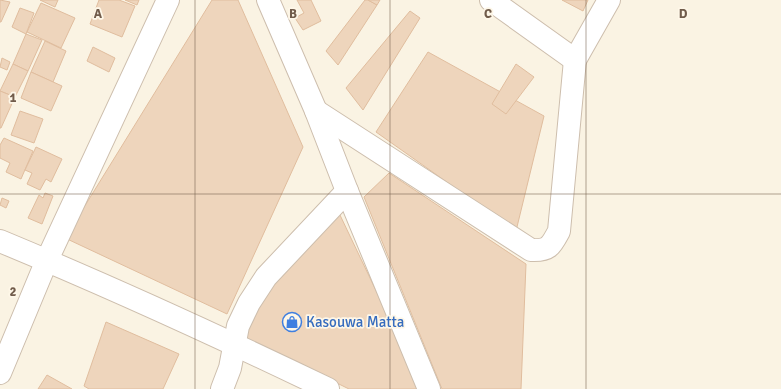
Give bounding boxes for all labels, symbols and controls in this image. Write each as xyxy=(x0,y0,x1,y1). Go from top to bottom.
text: A xyxy=(94,6,103,22)
text: B xyxy=(289,6,297,22)
text: C xyxy=(484,6,492,22)
text: D xyxy=(679,6,688,22)
text: 1 xyxy=(9,90,17,106)
text: 2 xyxy=(9,284,17,300)
shop icon: Kasouwa Matta xyxy=(281,311,303,333)
place label: Kasouwa Matta xyxy=(306,313,404,331)

